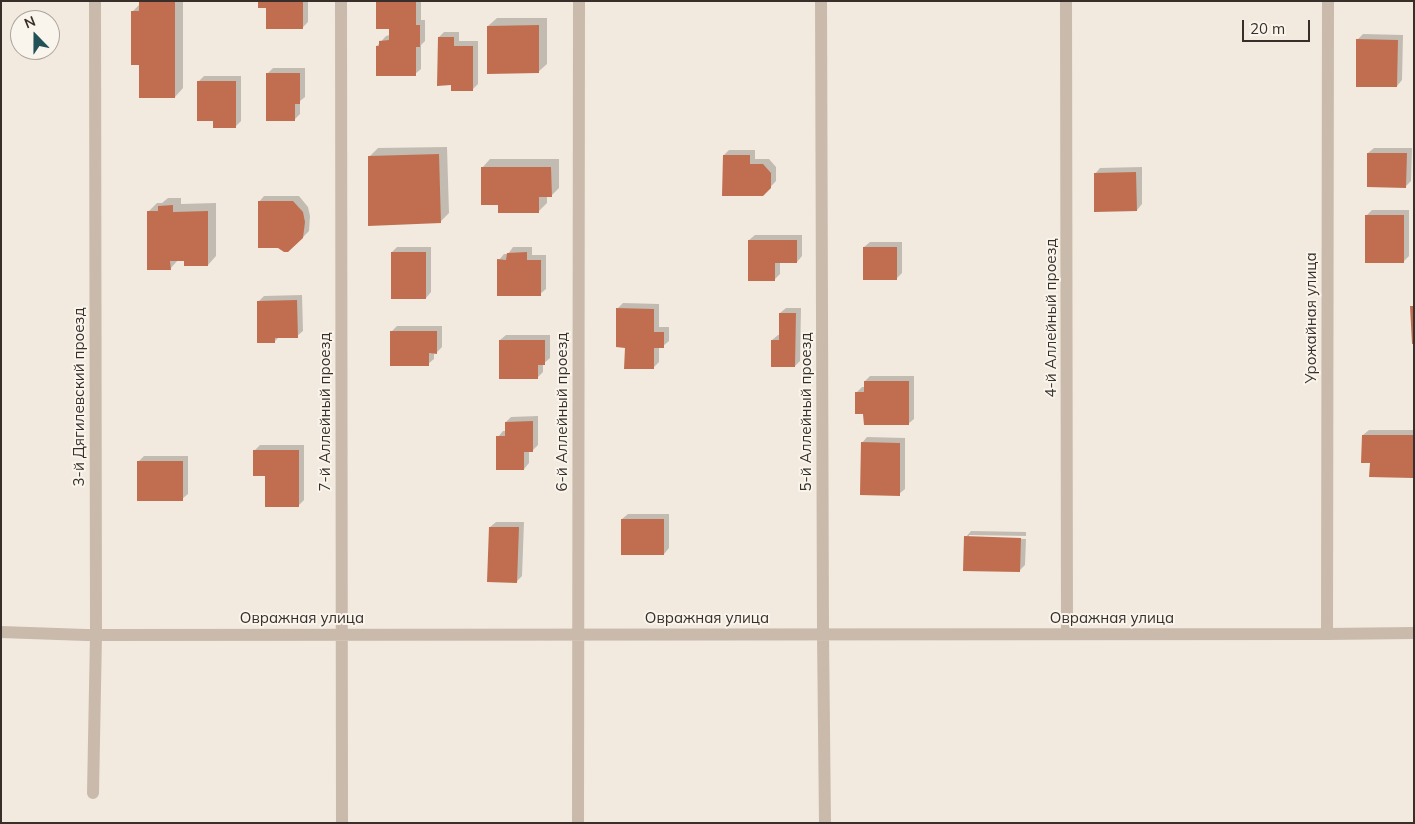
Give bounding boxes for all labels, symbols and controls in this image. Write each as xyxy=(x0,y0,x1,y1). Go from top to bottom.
north arrow xyxy=(10,10,60,60)
scale bar xyxy=(1245,10,1312,42)
text: N xyxy=(21,12,38,32)
text: 20 m xyxy=(1250,19,1285,38)
street label: 4-й Аллейный проезд xyxy=(1042,238,1060,398)
street label: Урожайная улица xyxy=(1302,252,1320,384)
street label: 3-й Дягилевский проезд xyxy=(70,307,88,487)
street label: 7-й Аллейный проезд xyxy=(316,332,334,492)
street label: 6-й Аллейный проезд xyxy=(553,332,571,492)
street label: 5-й Аллейный проезд xyxy=(797,332,815,492)
street label: Овражная улица xyxy=(240,609,364,627)
street label: Овражная улица xyxy=(645,609,769,627)
street label: Овражная улица xyxy=(1050,609,1174,627)

